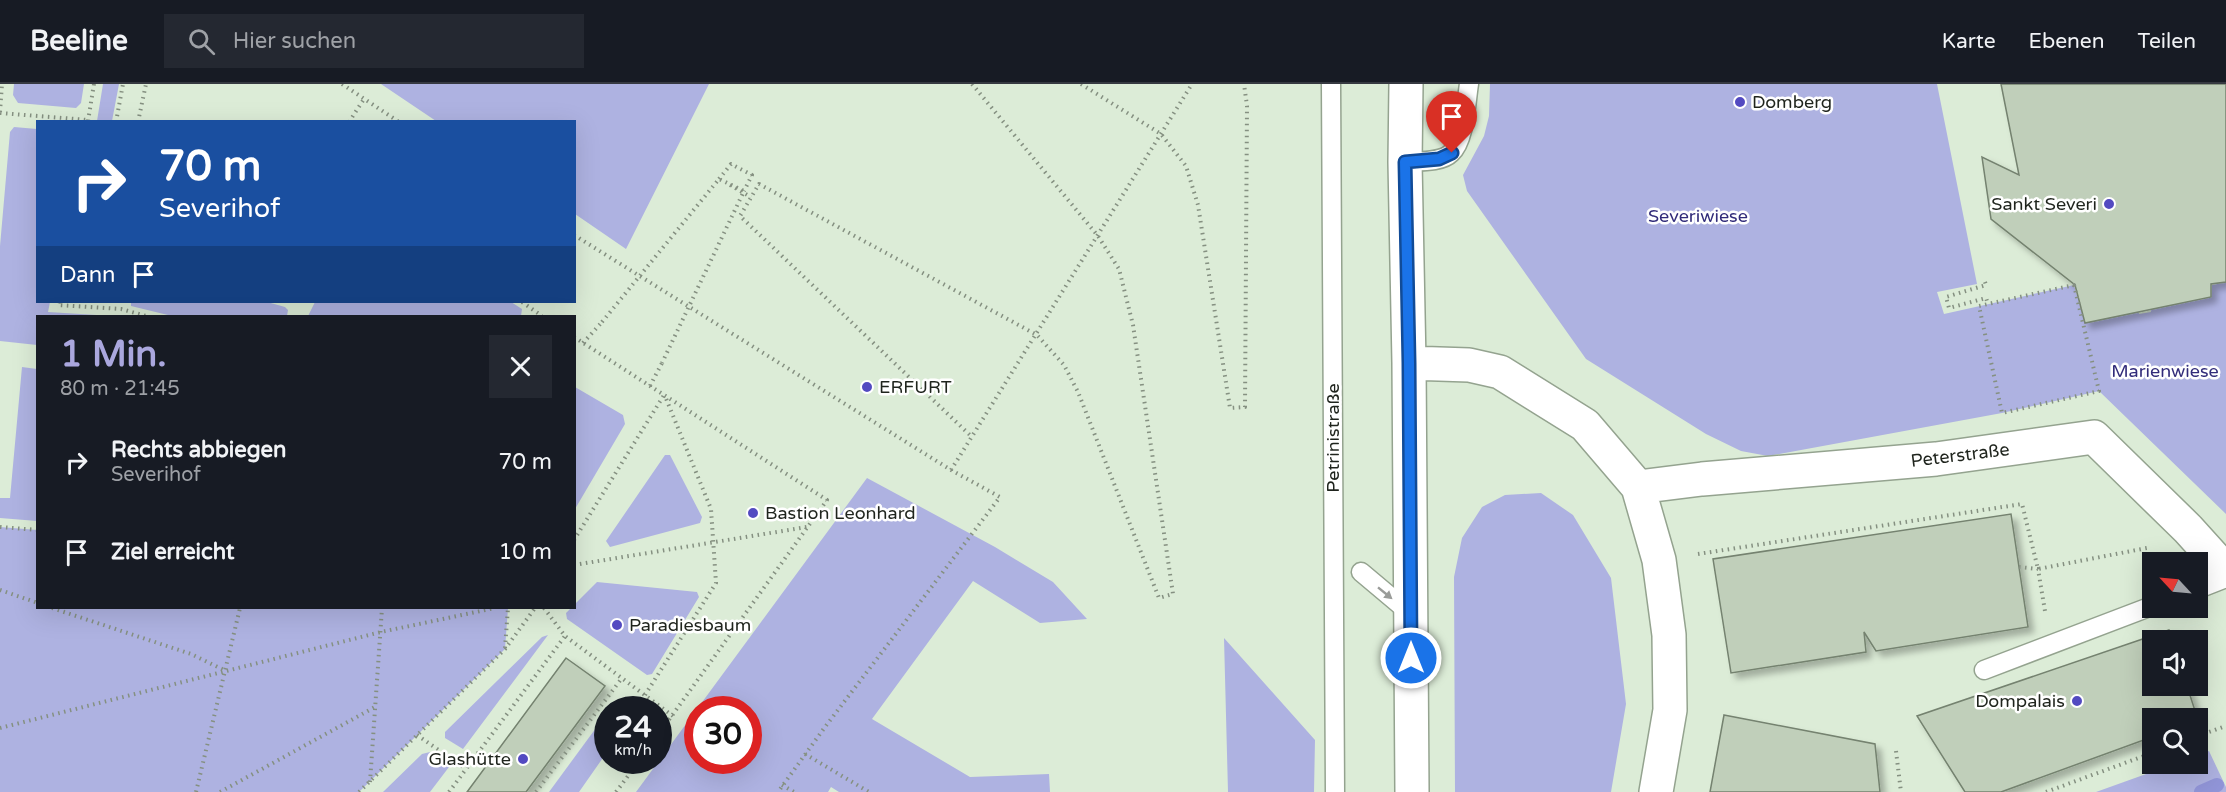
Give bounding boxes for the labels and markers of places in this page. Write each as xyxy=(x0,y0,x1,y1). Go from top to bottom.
pin xyxy=(1426,91,1477,153)
place label: Domberg xyxy=(1752,91,1832,113)
marker: Domberg xyxy=(1733,95,1747,109)
place label: Sankt Severi xyxy=(1991,193,2097,215)
marker: Sankt Severi xyxy=(2102,197,2116,211)
place label: ERFURT xyxy=(879,376,952,398)
marker: ERFURT xyxy=(860,380,874,394)
place label: Bastion Leonhard xyxy=(765,502,916,524)
marker: Bastion Leonhard xyxy=(746,506,760,520)
place label: Paradiesbaum xyxy=(629,614,751,636)
marker: Paradiesbaum xyxy=(610,618,624,632)
place label: Dompalais xyxy=(1975,690,2065,712)
marker: Dompalais xyxy=(2070,694,2084,708)
place label: Glashütte xyxy=(428,748,511,770)
marker: Glashütte xyxy=(516,752,530,766)

